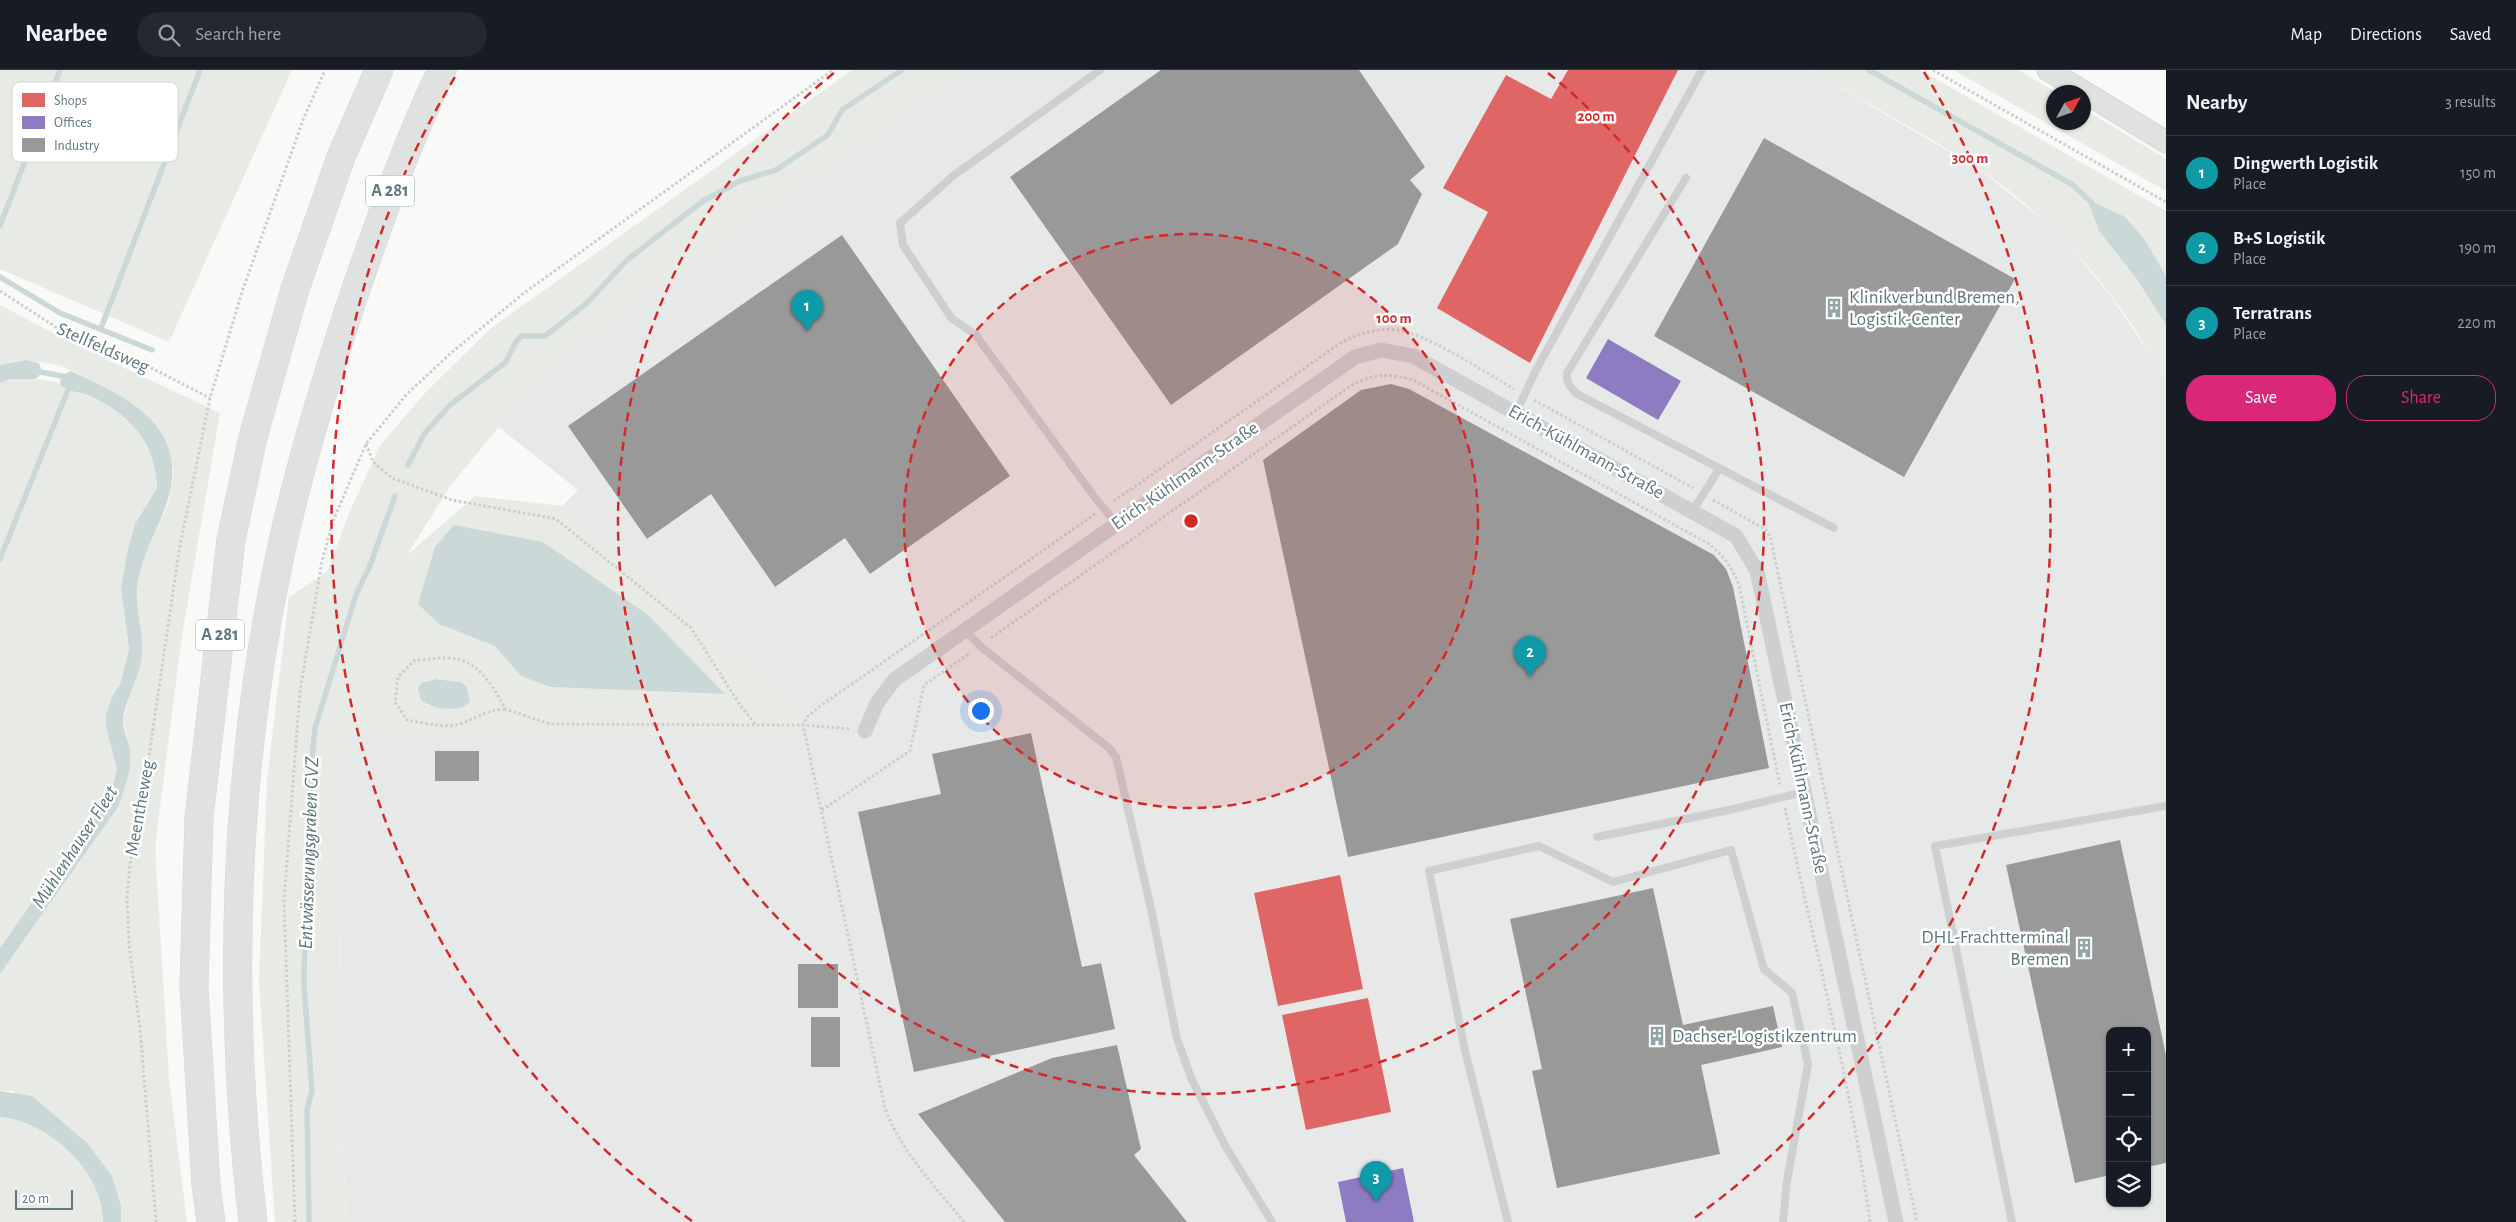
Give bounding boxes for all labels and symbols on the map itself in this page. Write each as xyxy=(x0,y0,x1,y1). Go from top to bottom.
legend xyxy=(12,82,178,162)
north arrow xyxy=(2046,85,2091,130)
text: Shops xyxy=(54,94,87,108)
text: 200 m xyxy=(1577,109,1615,124)
text: Offices xyxy=(54,116,92,130)
text: Industry xyxy=(54,139,100,153)
text: 300 m xyxy=(1952,151,1988,166)
road number: A 281 xyxy=(366,175,414,206)
place label: Klinikverbund Bremen, Logistik-Center xyxy=(1849,288,2020,329)
pin: 1 xyxy=(791,290,823,331)
building icon: Klinikverbund Bremen, Logistik-Center xyxy=(1823,297,1845,319)
text: 100 m xyxy=(1376,311,1412,326)
street label: Stellfeldsweg xyxy=(54,319,153,377)
street label: Erich-Kühlmann-Straße xyxy=(1505,401,1667,503)
street label: Erich-Kühlmann-Straße xyxy=(1108,418,1262,534)
centre of rings xyxy=(1182,512,1200,530)
road number: A 281 xyxy=(196,620,244,650)
pin: 2 xyxy=(1514,636,1546,677)
your location xyxy=(968,698,994,724)
street label: Erich-Kühlmann-Straße xyxy=(1776,701,1830,875)
water label: Entwässerungsgraben GVZ xyxy=(296,755,322,950)
street label: Meentheweg xyxy=(122,758,158,857)
water label: Mühlenhauser Fleet xyxy=(28,782,122,912)
place label: DHL-Frachtterminal Bremen xyxy=(1921,928,2069,969)
building icon: DHL-Frachtterminal Bremen xyxy=(2073,937,2095,959)
building icon: Dachser-Logistikzentrum xyxy=(1646,1025,1668,1047)
place label: Dachser-Logistikzentrum xyxy=(1672,1027,1857,1046)
pin: 3 xyxy=(1360,1161,1392,1202)
scale bar xyxy=(15,1187,72,1210)

